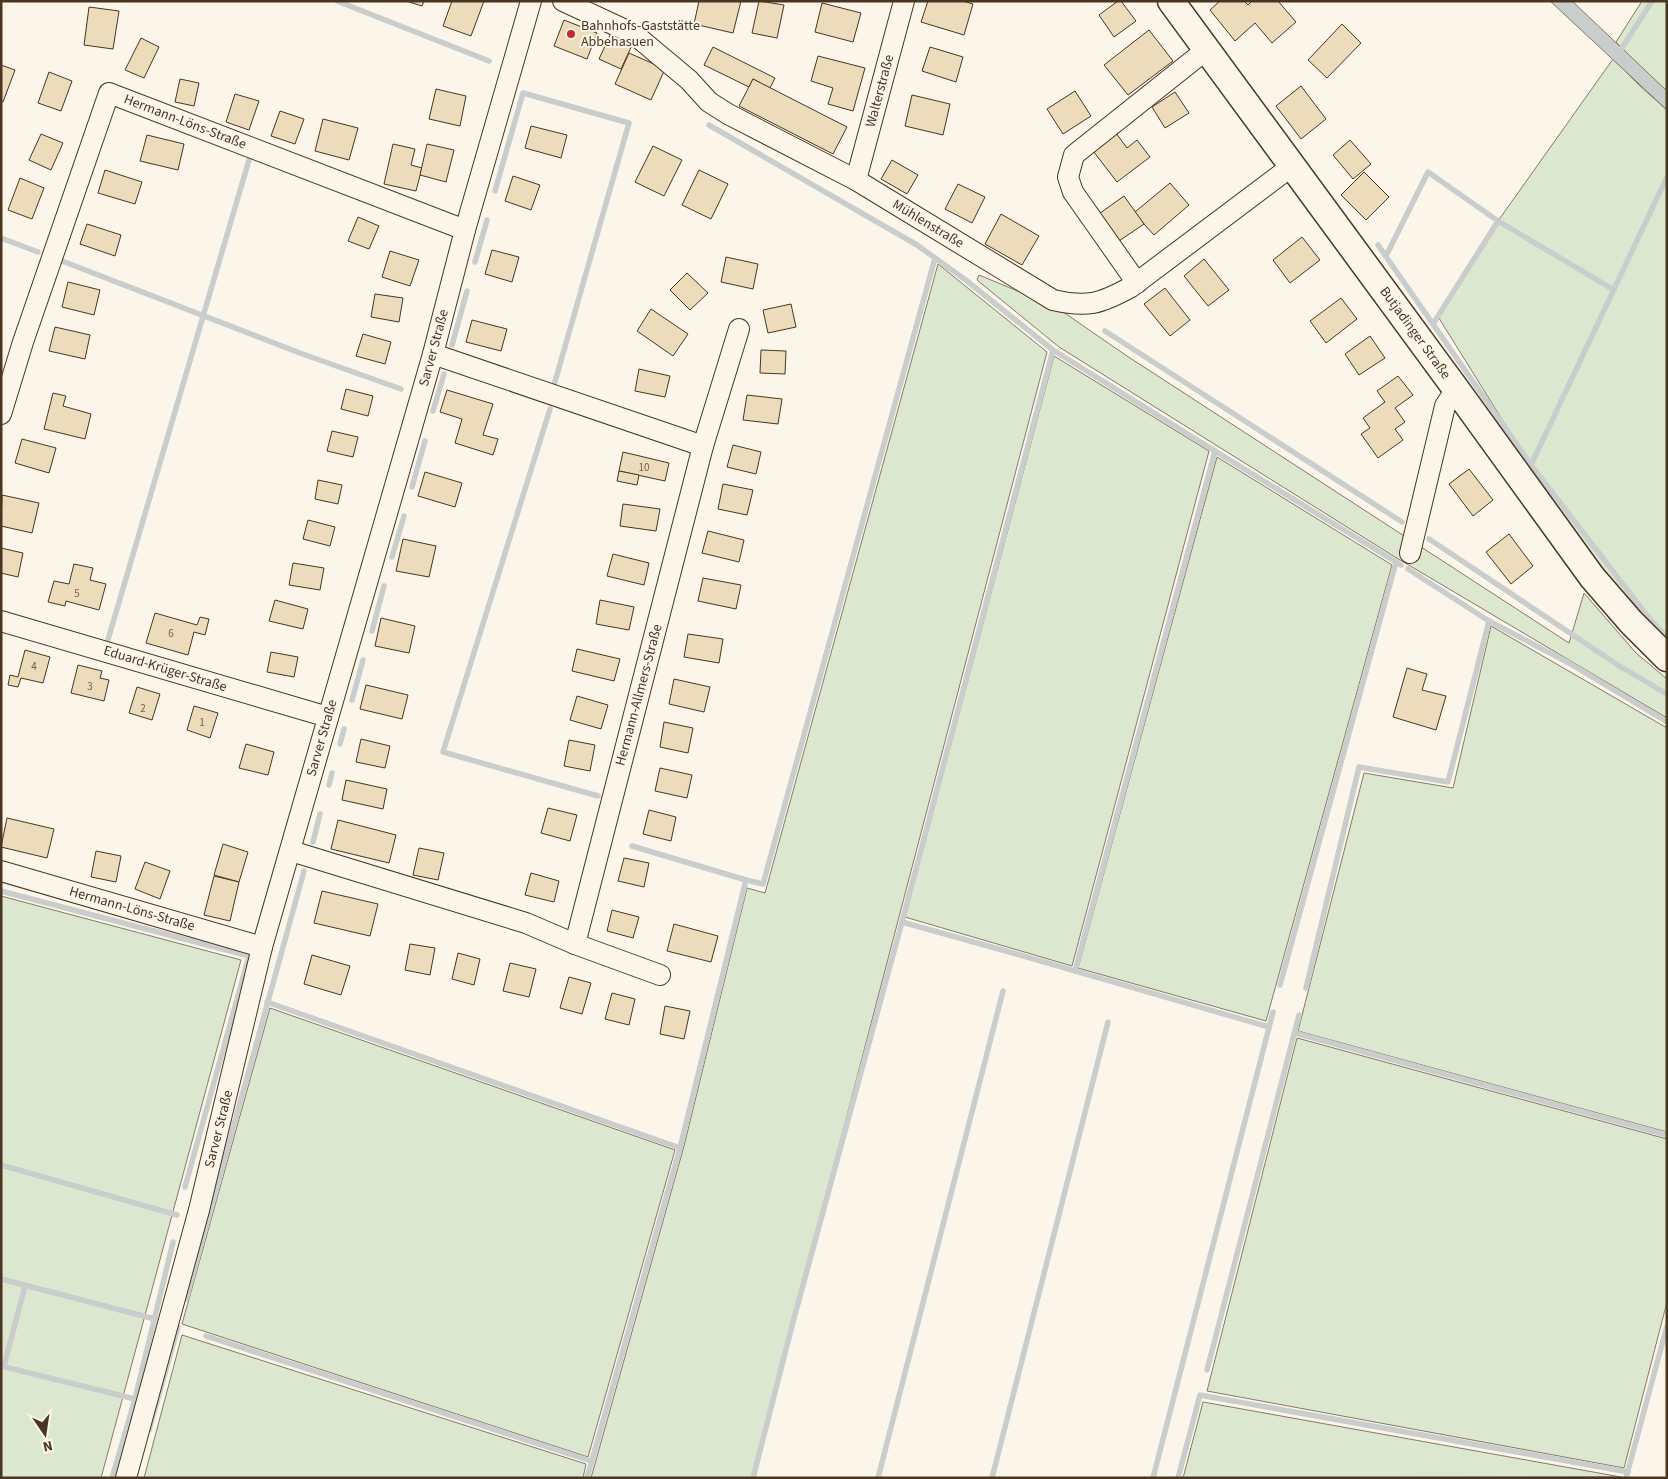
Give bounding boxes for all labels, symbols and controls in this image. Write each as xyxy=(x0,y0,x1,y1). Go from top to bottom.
place label: Bahnhofs-Gaststätte Abbehasuen xyxy=(581,16,700,52)
marker: Bahnhofs-Gaststätte Abbehasuen xyxy=(565,28,577,40)
street label: Walterstraße xyxy=(861,52,899,130)
street label: Hermann-Löns-Straße xyxy=(121,89,249,155)
street label: Mühlenstraße xyxy=(888,195,968,253)
street label: Butjadinger Straße xyxy=(1375,283,1455,383)
street label: Sarver Straße xyxy=(414,307,454,389)
house number: 10 xyxy=(639,460,649,475)
house number: 5 xyxy=(74,586,80,601)
street label: Hermann-Allmers-Straße xyxy=(610,622,668,768)
house number: 6 xyxy=(168,626,174,641)
street label: Eduard-Krüger-Straße xyxy=(101,641,229,697)
house number: 4 xyxy=(31,659,37,674)
house number: 3 xyxy=(87,679,93,694)
street label: Sarver Straße xyxy=(301,697,343,779)
house number: 2 xyxy=(140,701,146,716)
house number: 1 xyxy=(199,715,205,730)
street label: Hermann-Löns-Straße xyxy=(67,882,197,937)
street label: Sarver Straße xyxy=(200,1088,238,1170)
north arrow xyxy=(20,1409,70,1459)
text: N xyxy=(41,1435,54,1456)

